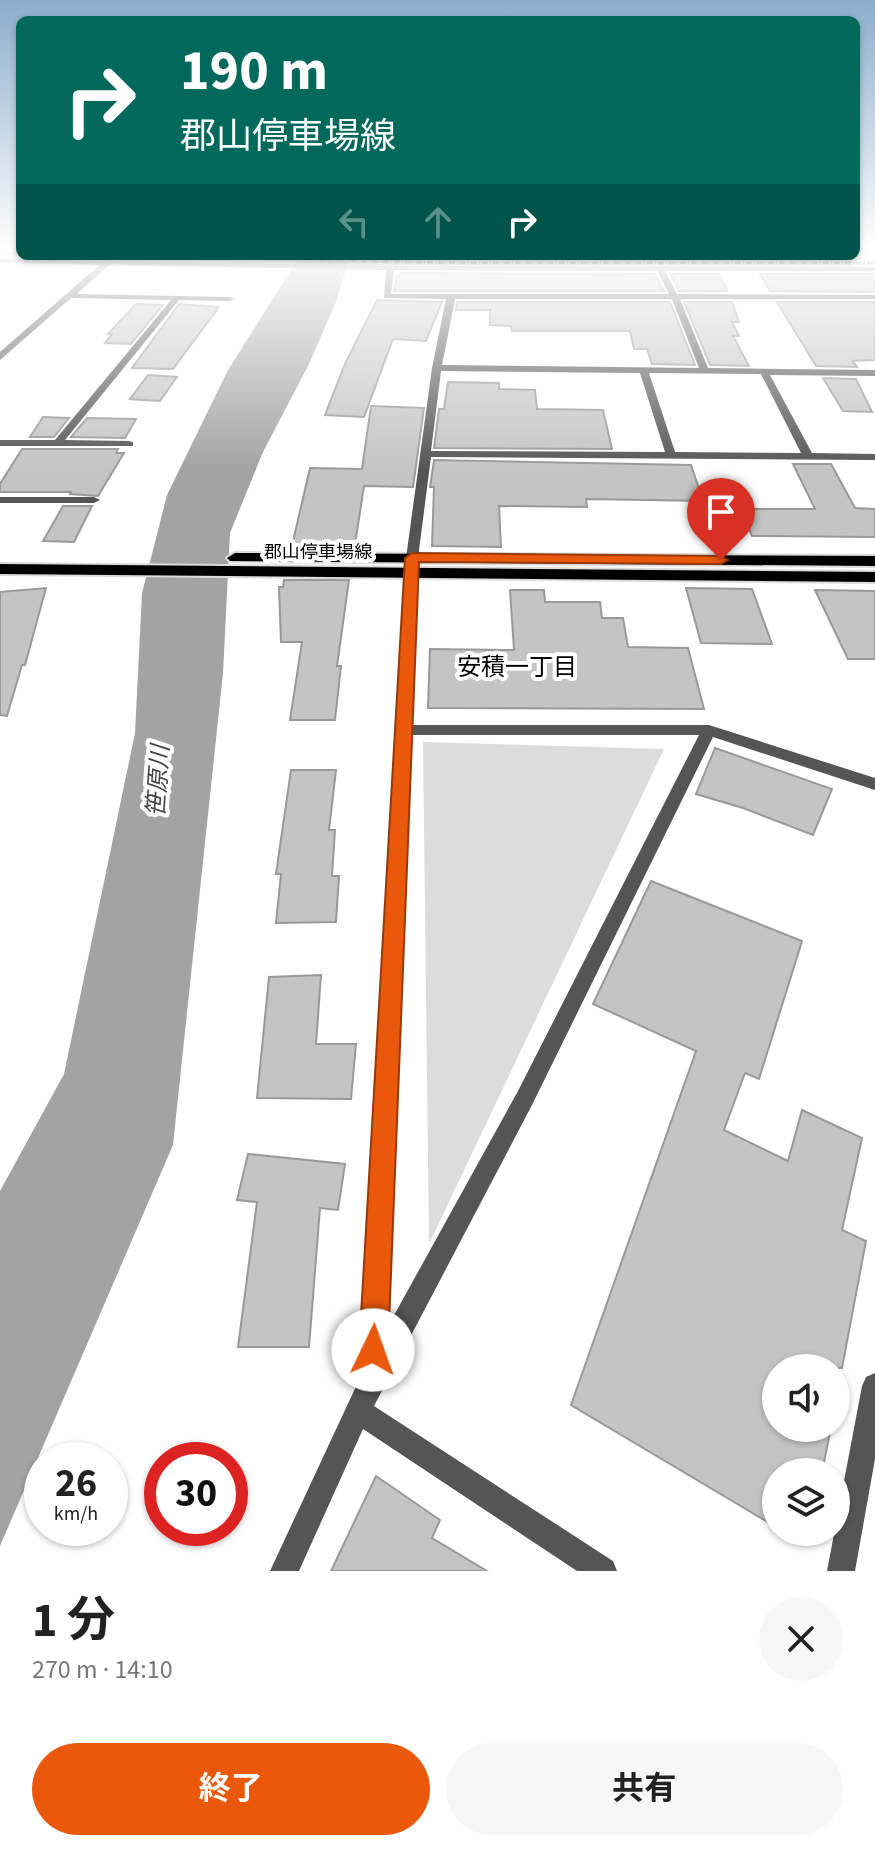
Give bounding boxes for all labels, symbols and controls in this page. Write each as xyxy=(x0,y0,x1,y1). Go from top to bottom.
text: 190 m xyxy=(180,32,328,111)
icon: right xyxy=(48,48,152,152)
text: 郡山停車場線 xyxy=(180,111,396,162)
icon: left xyxy=(332,200,376,244)
icon: ahead xyxy=(416,200,460,244)
icon: right xyxy=(500,200,544,244)
pin xyxy=(687,478,755,560)
icon: arrive xyxy=(699,490,743,534)
street label: 郡山停車場線 xyxy=(264,540,372,565)
district label: 安積一丁目 xyxy=(457,650,577,685)
water label: 笹原川 xyxy=(139,741,179,818)
position arrow xyxy=(331,1308,415,1392)
map controls xyxy=(762,1354,850,1546)
button: sound xyxy=(762,1354,850,1442)
speed limit sign: 30 xyxy=(144,1442,248,1546)
text: 26 xyxy=(55,1455,97,1512)
button: layers xyxy=(762,1458,850,1546)
text: km/h xyxy=(54,1500,98,1528)
text: 1 分 xyxy=(32,1587,115,1655)
button: close xyxy=(759,1597,843,1681)
text: 270 m · 14:10 xyxy=(32,1651,173,1688)
button: 終了 xyxy=(32,1743,430,1835)
button: 共有 xyxy=(446,1743,843,1835)

